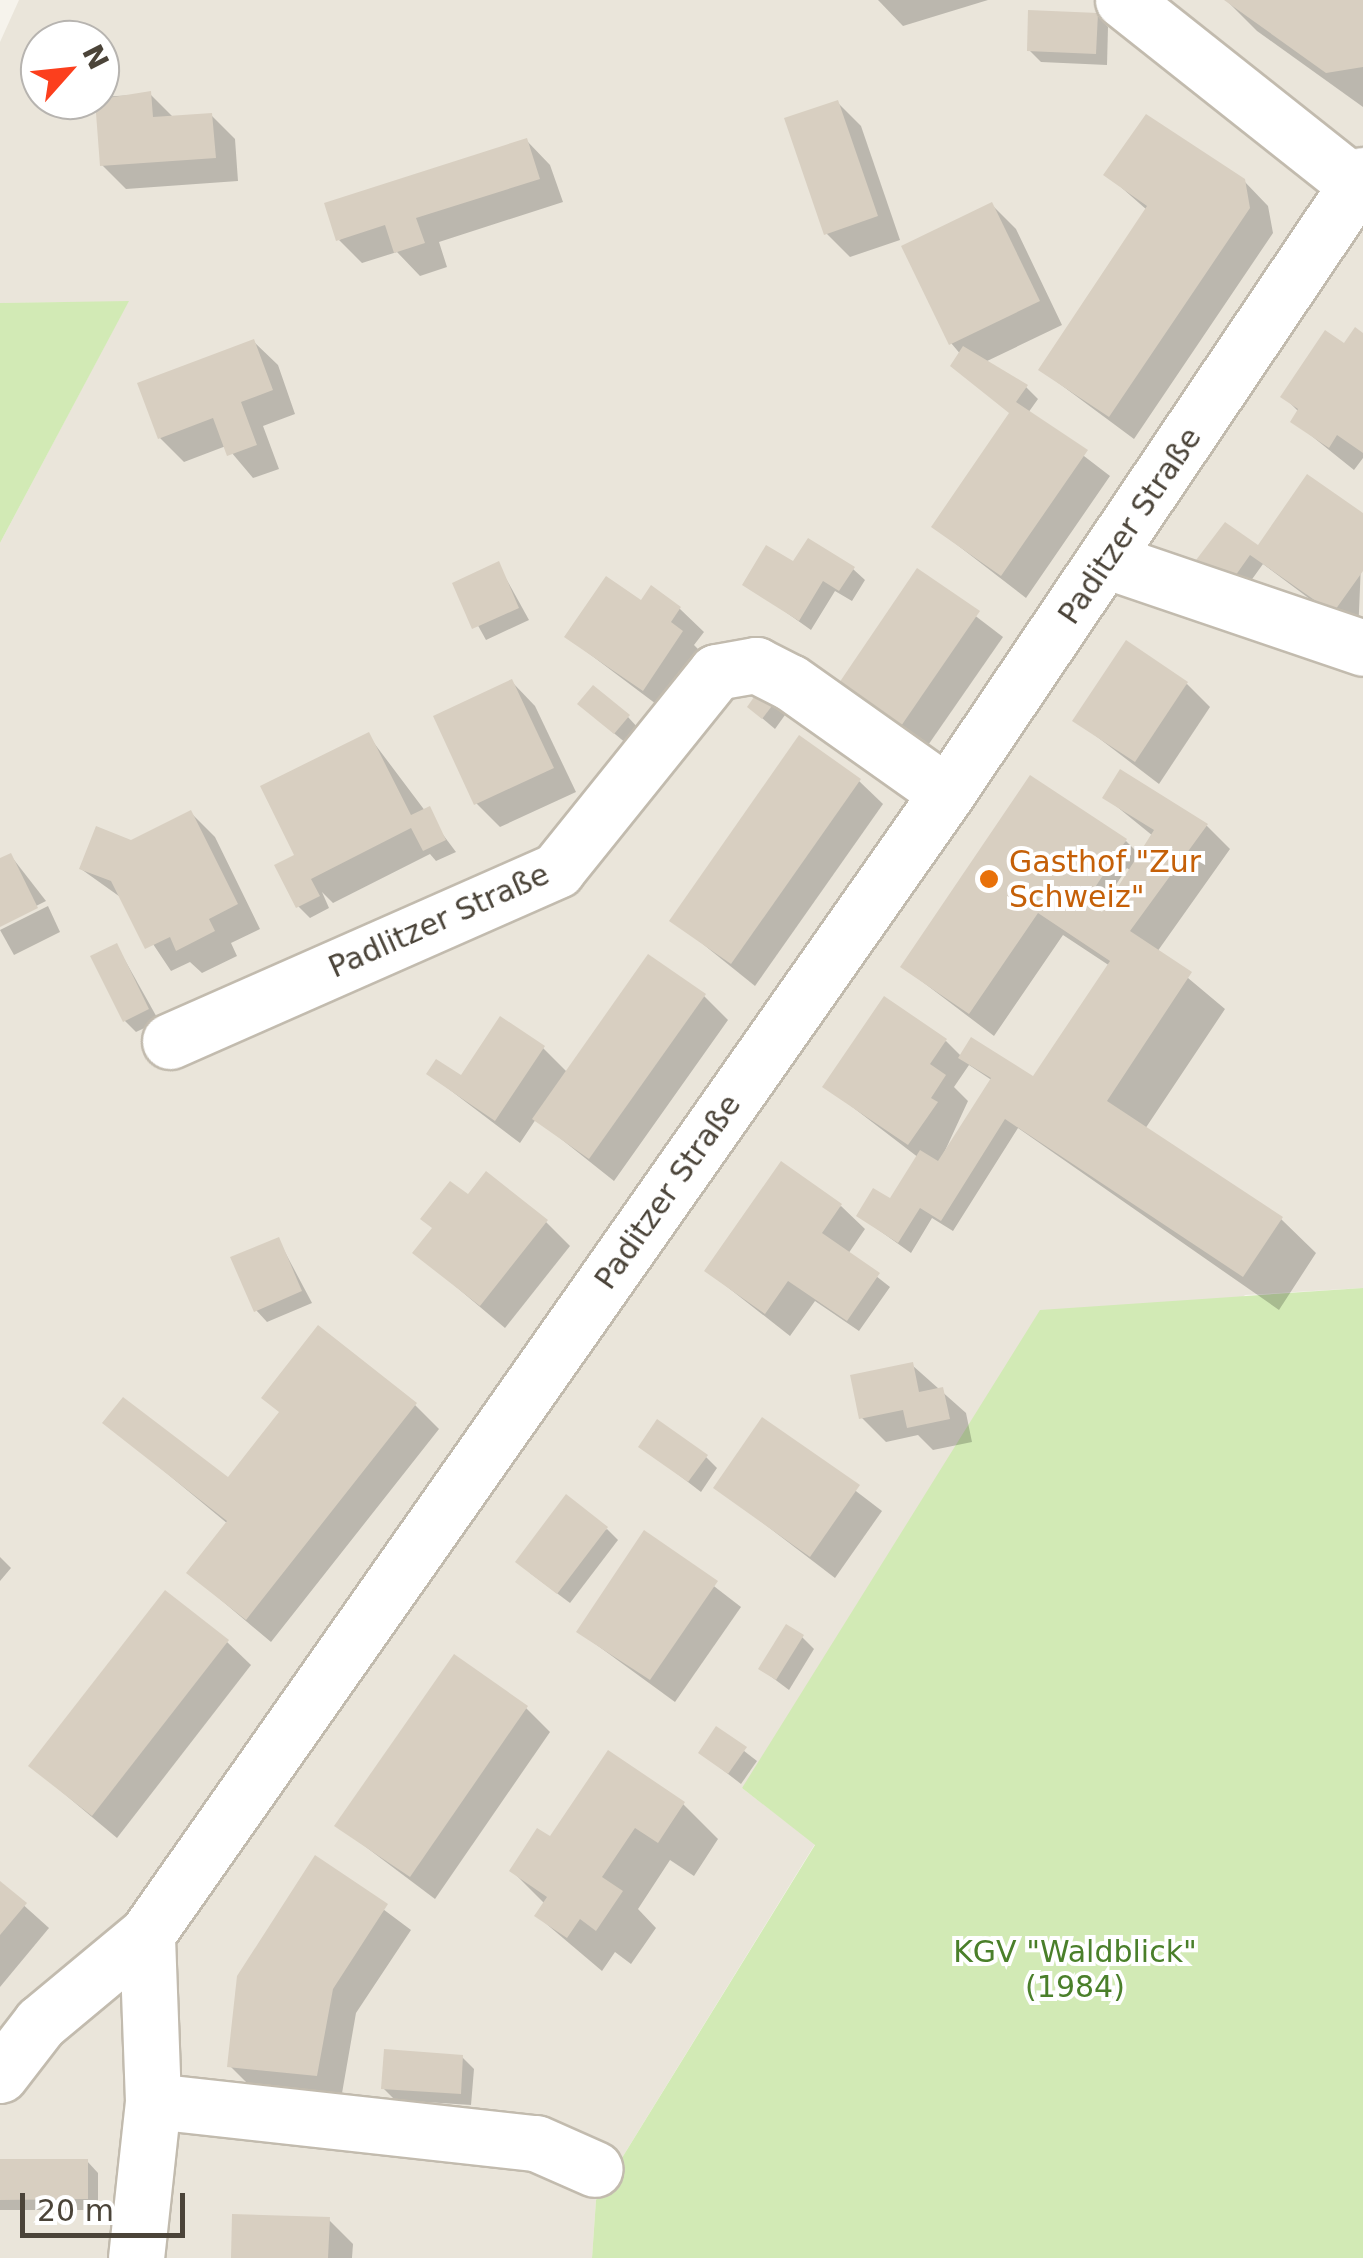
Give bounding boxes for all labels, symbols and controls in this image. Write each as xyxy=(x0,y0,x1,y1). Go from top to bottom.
north arrow xyxy=(20,20,120,120)
text: N xyxy=(75,39,115,75)
street label: Paditzer Straße xyxy=(1051,421,1209,631)
place label: Gasthof "Zur Schweiz" xyxy=(1009,844,1201,914)
street label: Padlitzer Straße xyxy=(323,856,555,986)
marker: Gasthof "Zur Schweiz" xyxy=(978,868,1000,890)
street label: Paditzer Straße xyxy=(588,1088,748,1296)
park label: KGV "Waldblick" (1984) xyxy=(953,1934,1197,2004)
scale bar xyxy=(25,2173,190,2235)
text: 20 m xyxy=(37,2193,114,2228)

